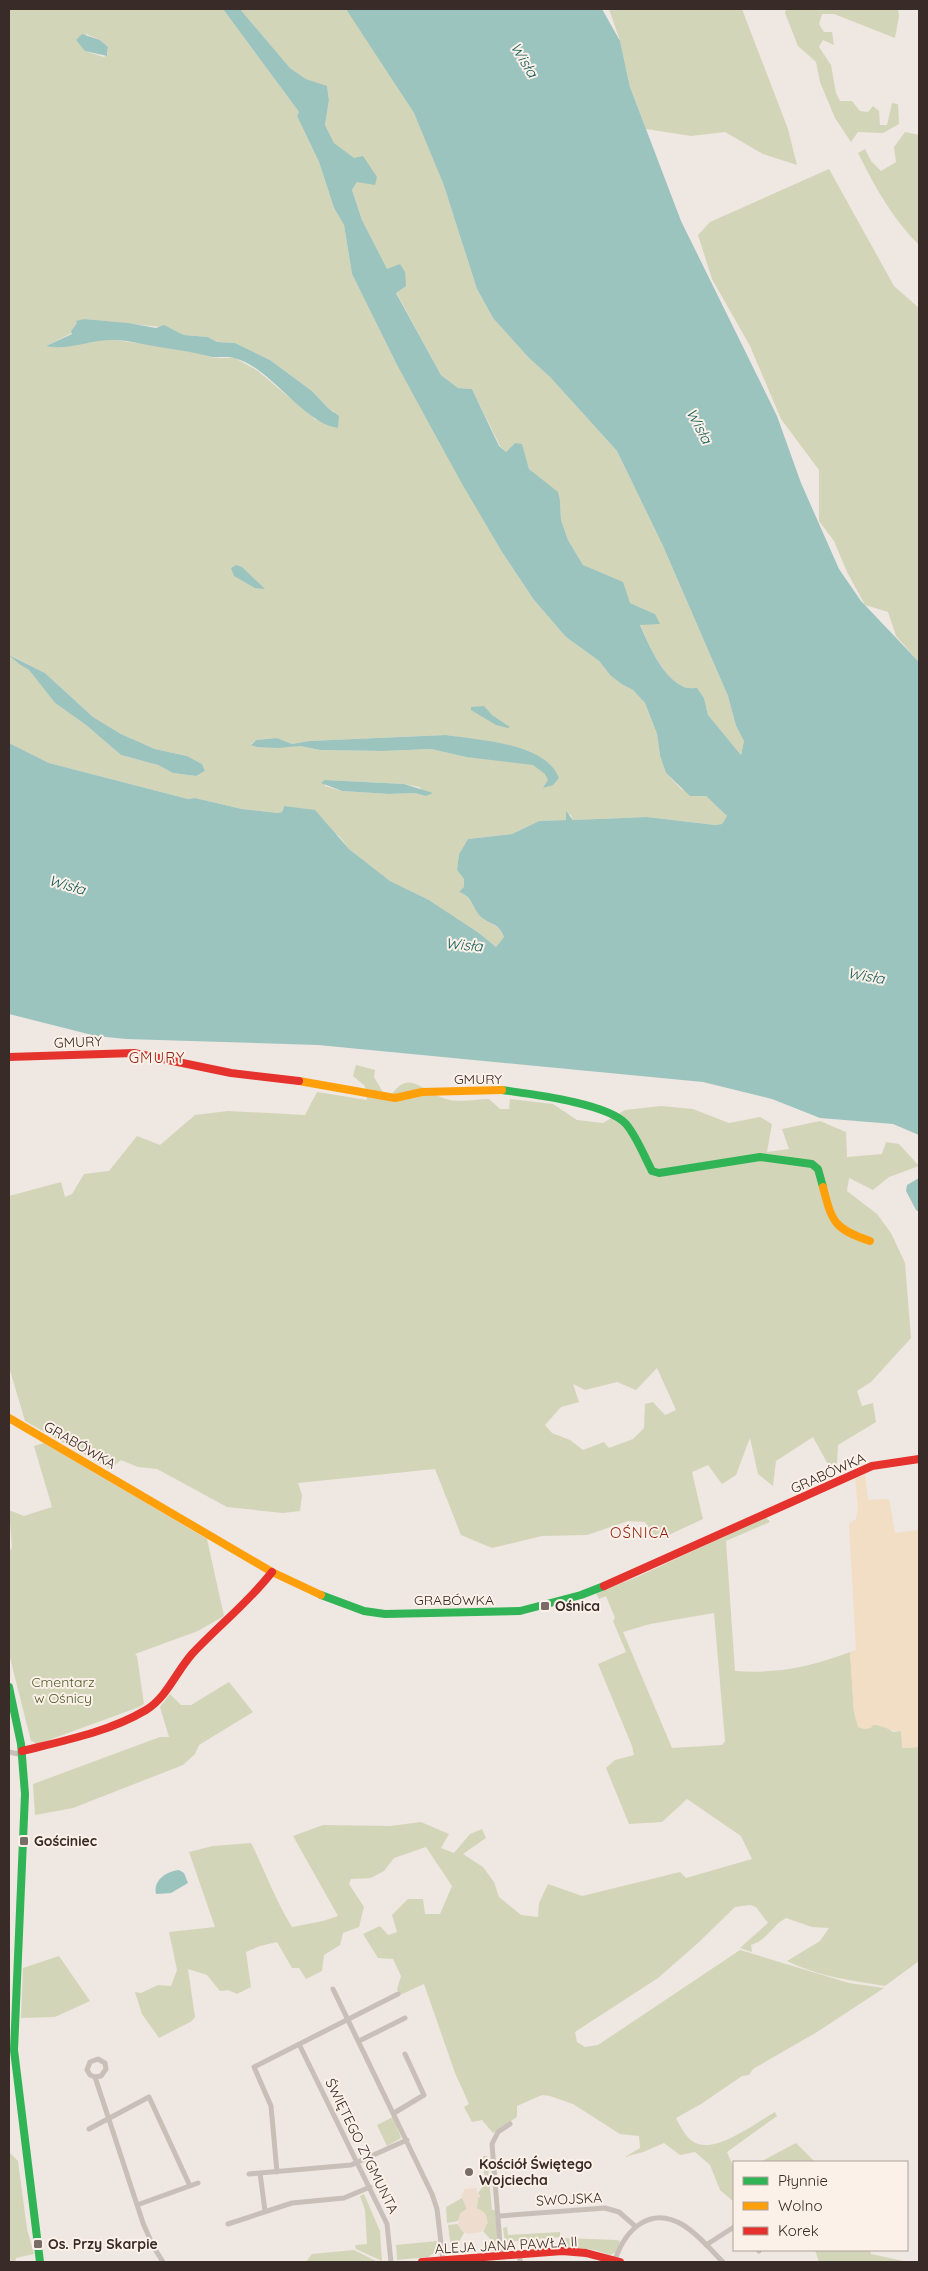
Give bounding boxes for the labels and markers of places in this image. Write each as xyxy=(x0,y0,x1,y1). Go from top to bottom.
place label: Ośnica xyxy=(555,1597,600,1615)
marker: Ośnica xyxy=(539,1600,551,1612)
place label: Gościniec xyxy=(34,1832,97,1850)
marker: Gościniec xyxy=(18,1835,30,1847)
place label: Kościół Świętego Wojciecha xyxy=(479,2155,593,2189)
marker: Kościół Świętego Wojciecha xyxy=(463,2166,475,2178)
place label: Os. Przy Skarpie xyxy=(48,2235,158,2253)
marker: Os. Przy Skarpie xyxy=(32,2238,44,2250)

